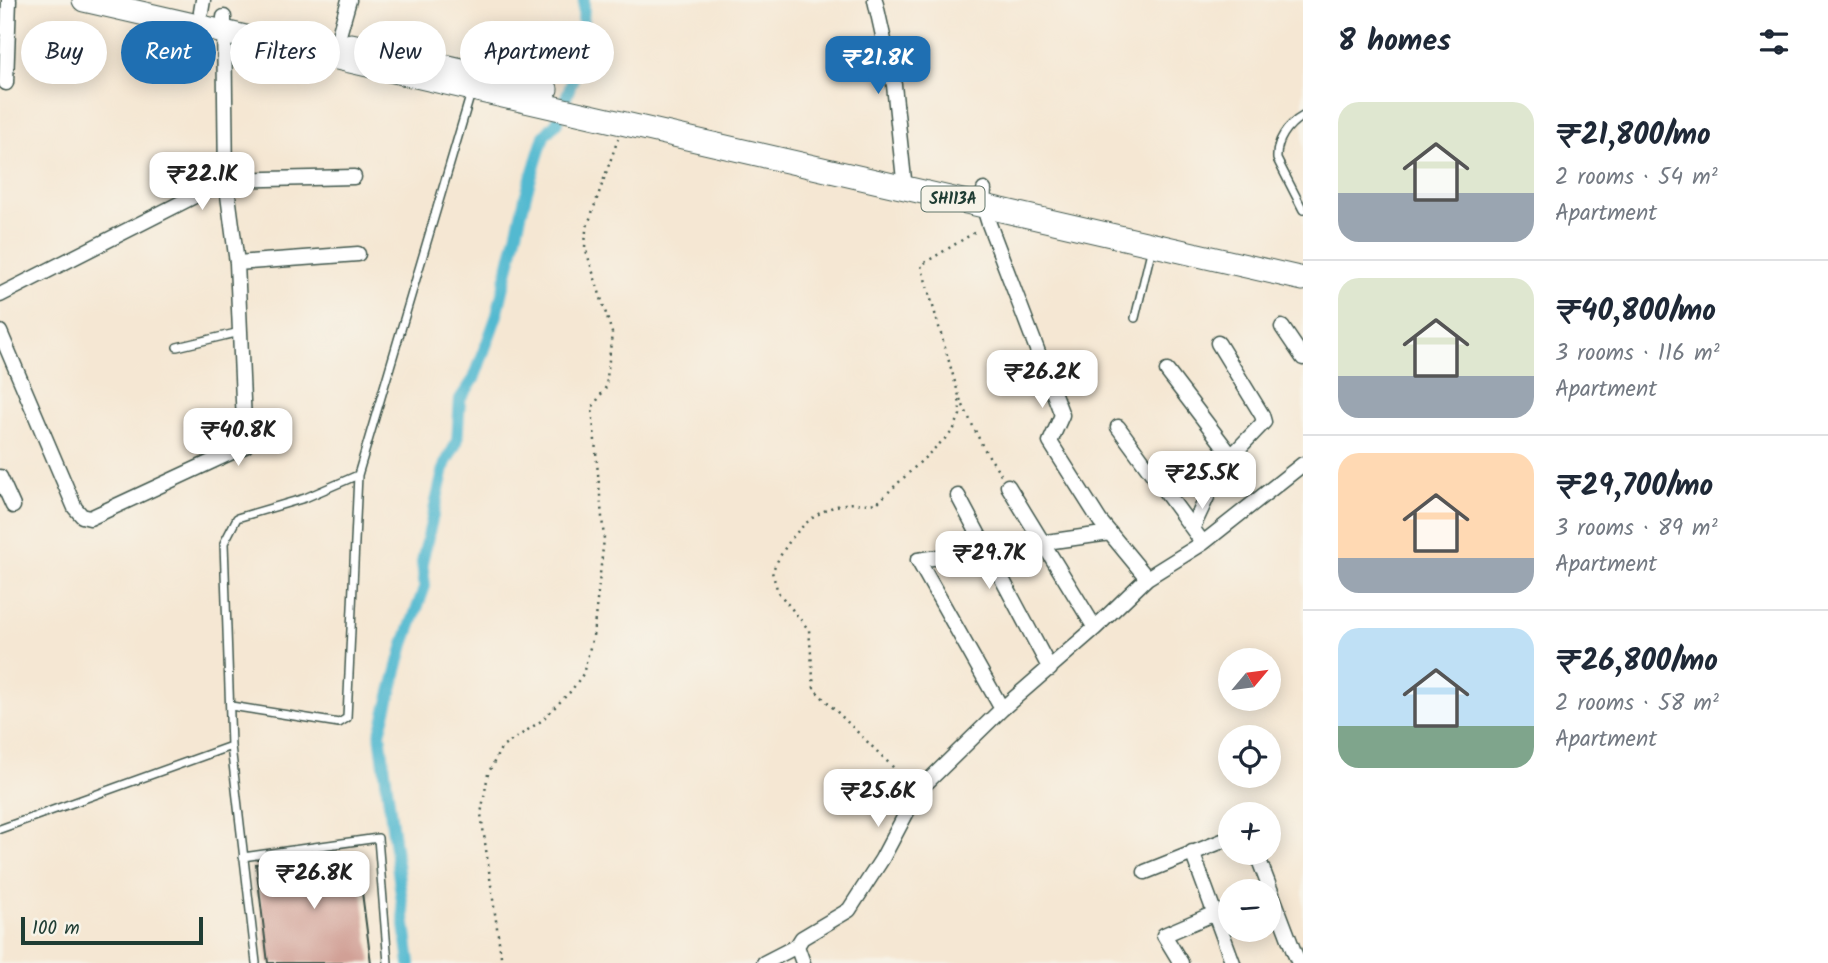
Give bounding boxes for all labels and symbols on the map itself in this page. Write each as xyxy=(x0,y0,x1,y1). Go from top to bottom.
pin: ₹21.8K xyxy=(821,36,935,96)
pin: ₹22.1K xyxy=(145,152,259,212)
road number: SH113A xyxy=(922,186,984,211)
pin: ₹26.2K xyxy=(985,350,1099,410)
pin: ₹40.8K xyxy=(181,408,295,468)
pin: ₹25.5K xyxy=(1145,452,1259,511)
pin: ₹29.7K xyxy=(932,532,1046,591)
north arrow xyxy=(1218,648,1281,710)
pin: ₹25.6K xyxy=(821,770,935,829)
pin: ₹26.8K xyxy=(257,852,371,911)
scale bar xyxy=(21,914,203,946)

